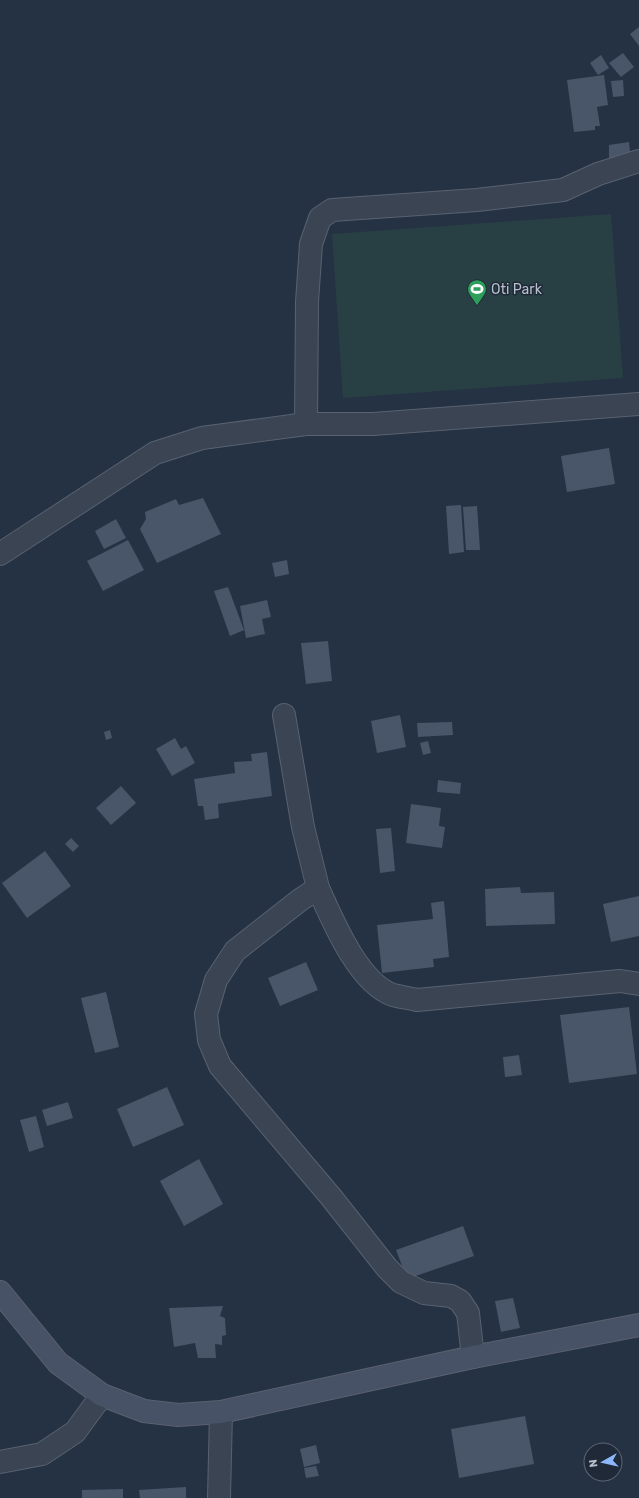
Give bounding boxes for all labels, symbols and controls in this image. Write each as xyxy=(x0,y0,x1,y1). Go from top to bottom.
sports icon: Oti Park xyxy=(466,278,488,306)
place label: Oti Park xyxy=(491,281,543,298)
north arrow xyxy=(583,1442,623,1482)
text: N xyxy=(587,1458,601,1468)

